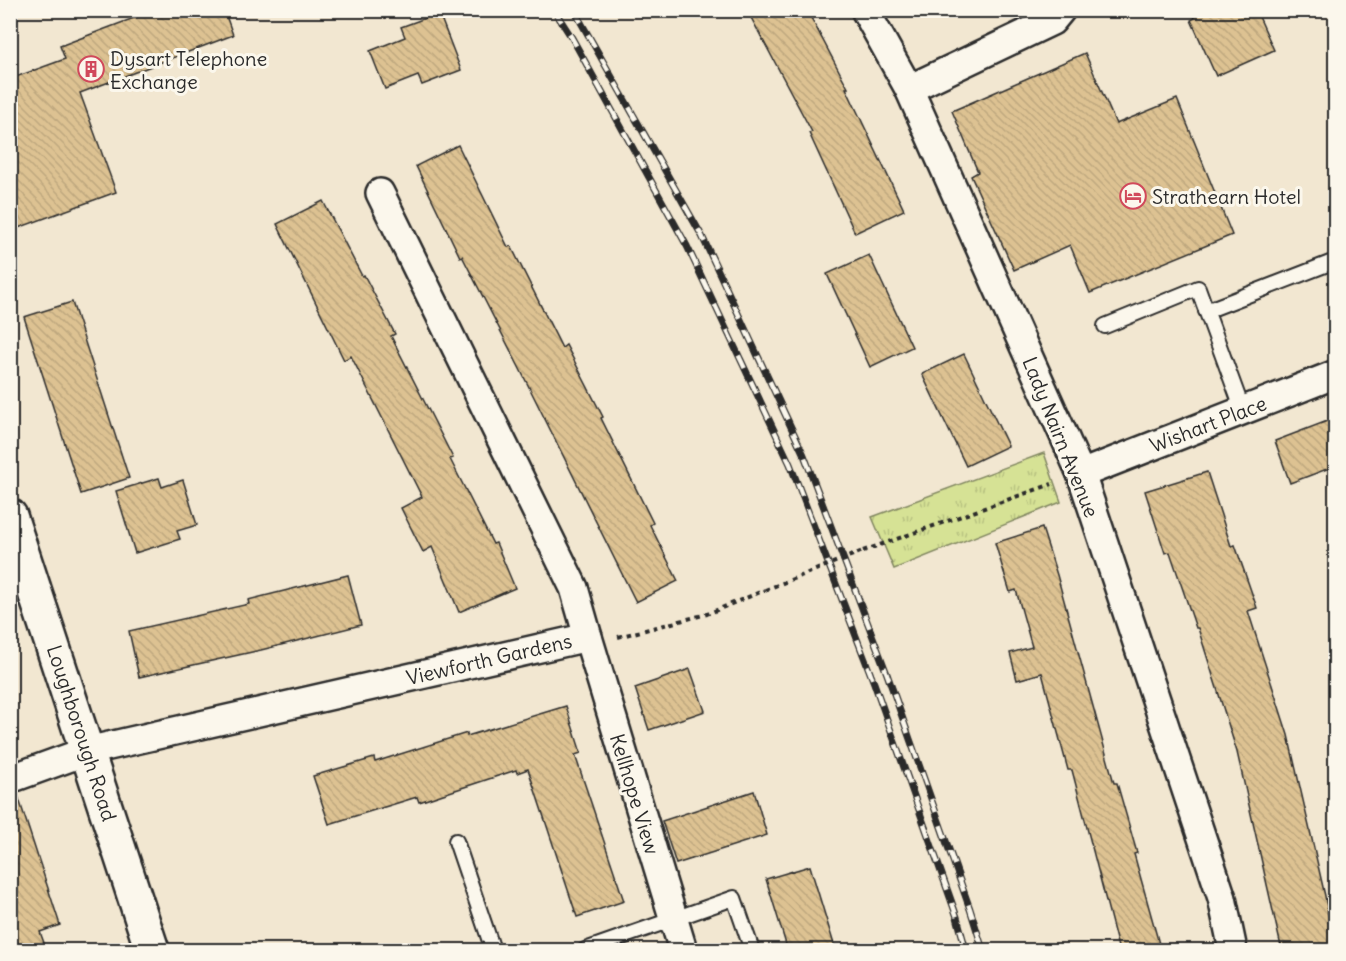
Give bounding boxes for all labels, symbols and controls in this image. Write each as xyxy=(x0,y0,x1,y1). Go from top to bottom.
place label: Dysart Telephone Exchange xyxy=(110,46,267,94)
building icon: Dysart Telephone Exchange xyxy=(76,54,106,84)
hotel icon: Strathearn Hotel xyxy=(1118,181,1148,211)
place label: Strathearn Hotel xyxy=(1152,184,1301,209)
street label: Lady Nairn Avenue xyxy=(1017,353,1105,521)
street label: Wishart Place xyxy=(1146,390,1270,458)
street label: Viewforth Gardens xyxy=(404,628,574,690)
street label: Loughborough Road xyxy=(42,642,122,824)
street label: Kellhope View xyxy=(605,731,665,858)

